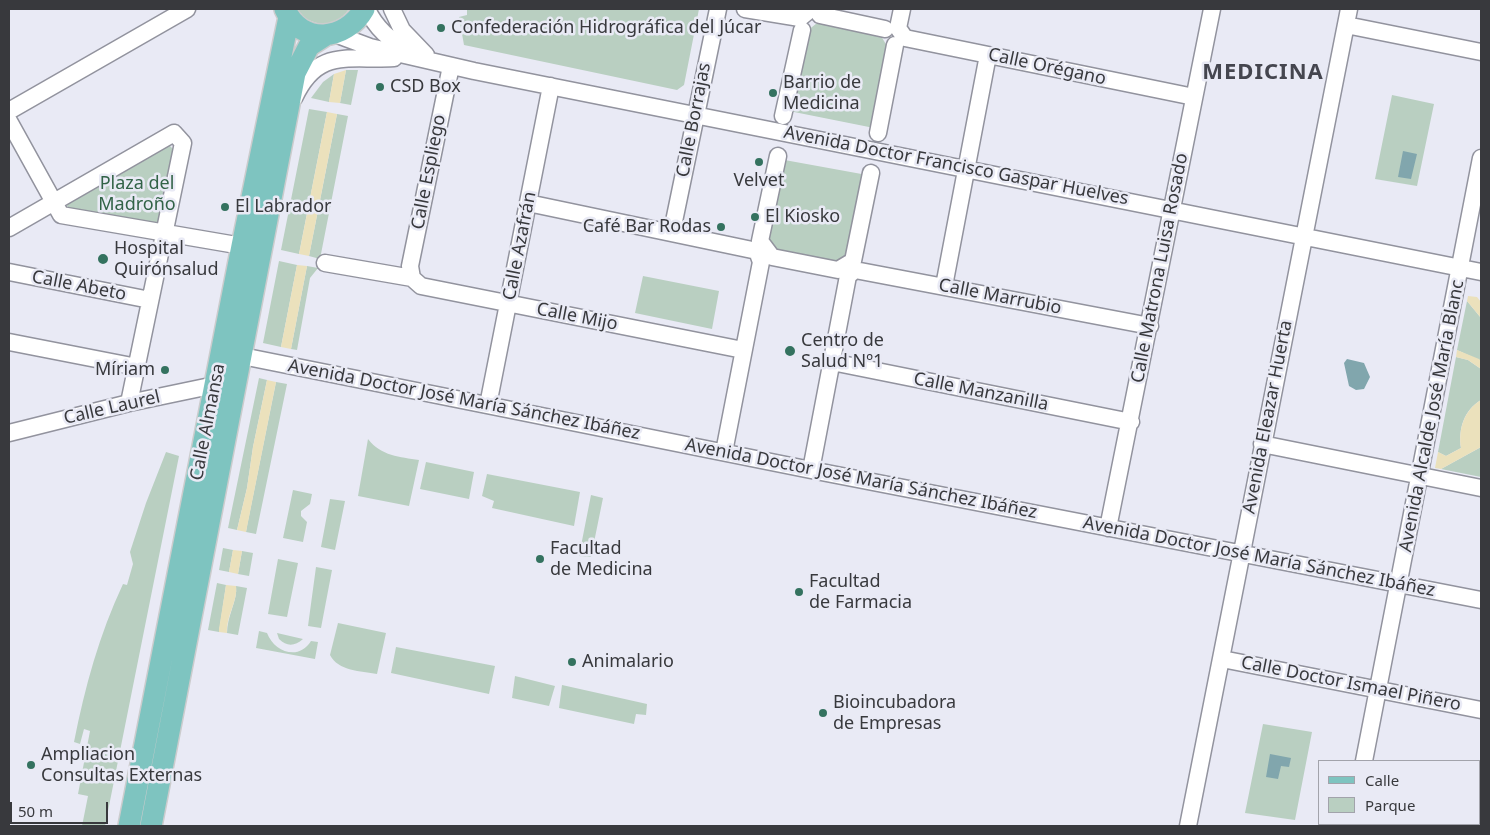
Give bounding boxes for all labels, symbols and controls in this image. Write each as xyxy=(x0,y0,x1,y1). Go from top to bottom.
place label: Confederación Hidrográfica del Júcar xyxy=(451,17,761,39)
marker: Confederación Hidrográfica del Júcar xyxy=(435,22,447,34)
street label: Calle Orégano xyxy=(986,44,1108,90)
district label: MEDICINA xyxy=(1201,60,1325,86)
street label: Calle Borrajas xyxy=(672,61,716,179)
place label: Barrio de Medicina xyxy=(783,72,861,115)
place label: CSD Box xyxy=(390,76,461,98)
marker: CSD Box xyxy=(374,81,386,93)
marker: Barrio de Medicina xyxy=(767,87,779,99)
street label: Calle Espliego xyxy=(407,113,451,231)
street label: Avenida Doctor Francisco Gaspar Huelves xyxy=(782,122,1130,210)
street label: Calle Matrona Luisa Rosado xyxy=(1127,151,1193,385)
marker: Velvet xyxy=(753,156,765,168)
place label: Velvet xyxy=(733,170,785,192)
park label: Plaza del Madroño xyxy=(98,173,176,215)
street label: Calle Azafrán xyxy=(499,190,541,302)
place label: El Labrador xyxy=(235,196,331,218)
marker: El Labrador xyxy=(219,201,231,213)
place label: El Kiosko xyxy=(765,206,840,228)
marker: El Kiosko xyxy=(749,211,761,223)
place label: Café Bar Rodas xyxy=(583,216,711,238)
marker: Café Bar Rodas xyxy=(715,221,727,233)
place label: Hospital Quirónsalud xyxy=(114,238,218,280)
marker: Hospital Quirónsalud xyxy=(96,252,110,266)
street label: Calle Abeto xyxy=(30,266,128,306)
street label: Calle Marrubio xyxy=(937,275,1063,319)
street label: Avenida Alcalde José María Blanc xyxy=(1395,278,1469,554)
street label: Calle Mijo xyxy=(535,299,619,335)
street label: Avenida Eleazar Huerta xyxy=(1239,318,1297,516)
place label: Centro de Salud Nº1 xyxy=(801,330,884,372)
marker: Centro de Salud Nº1 xyxy=(783,344,797,358)
street label: Avenida Doctor José María Sánchez Ibáñez xyxy=(286,355,642,445)
place label: Míriam xyxy=(95,359,155,381)
street label: Calle Almansa xyxy=(186,362,230,482)
marker: Míriam xyxy=(159,364,171,376)
street label: Calle Manzanilla xyxy=(912,368,1050,416)
street label: Calle Laurel xyxy=(62,386,162,430)
street label: Avenida Doctor José María Sánchez Ibáñez xyxy=(683,434,1039,524)
street label: Avenida Doctor José María Sánchez Ibáñez xyxy=(1081,512,1437,602)
place label: Facultad de Medicina xyxy=(550,538,653,580)
marker: Facultad de Medicina xyxy=(534,553,546,565)
place label: Facultad de Farmacia xyxy=(809,571,912,614)
marker: Facultad de Farmacia xyxy=(793,586,805,598)
place label: Animalario xyxy=(582,651,674,673)
street label: Calle Doctor Ismael Piñero xyxy=(1239,652,1463,716)
marker: Animalario xyxy=(566,656,578,668)
place label: Bioincubadora de Empresas xyxy=(833,692,956,734)
marker: Bioincubadora de Empresas xyxy=(817,707,829,719)
place label: Ampliacion Consultas Externas xyxy=(41,744,202,786)
marker: Ampliacion Consultas Externas xyxy=(25,759,37,771)
legend xyxy=(1318,760,1480,825)
text: Calle xyxy=(1365,770,1399,790)
scale bar xyxy=(12,792,110,824)
text: Parque xyxy=(1365,795,1415,815)
text: 50 m xyxy=(18,801,53,821)

